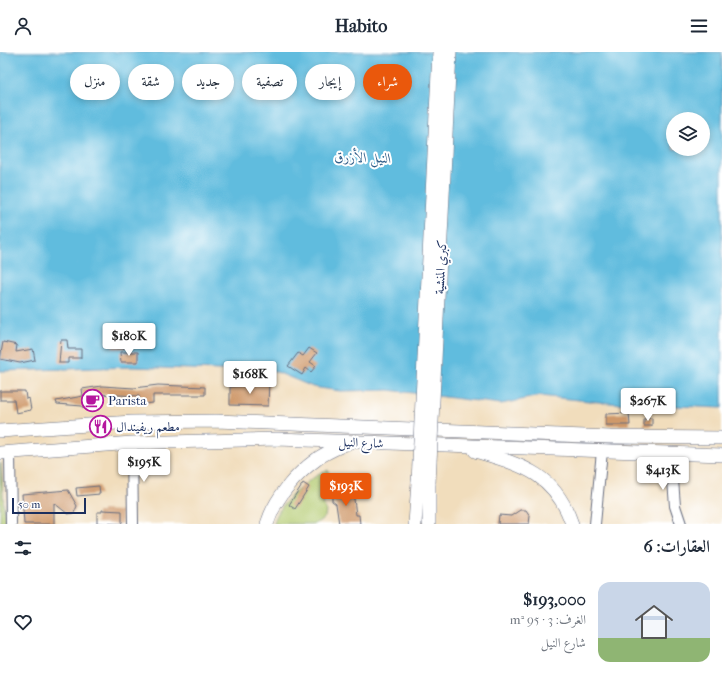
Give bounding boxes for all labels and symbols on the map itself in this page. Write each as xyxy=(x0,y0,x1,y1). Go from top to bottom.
water label: النيل الأزرق xyxy=(334,146,392,169)
street label: كبري المنشية xyxy=(432,239,452,295)
pin: $180K xyxy=(101,323,157,357)
pin: $168K xyxy=(222,361,278,395)
cafe icon: Parista xyxy=(80,387,106,413)
pin: $267K xyxy=(620,388,676,422)
place label: Parista xyxy=(108,393,148,408)
restaurant icon: مطعم ريفيندال xyxy=(87,413,113,439)
place label: مطعم ريفيندال xyxy=(116,419,180,439)
street label: شارع النيل xyxy=(338,434,384,455)
pin: $195K xyxy=(116,449,172,483)
pin: $413K xyxy=(635,457,691,491)
pin: $193K xyxy=(318,473,374,507)
scale bar xyxy=(12,496,86,515)

